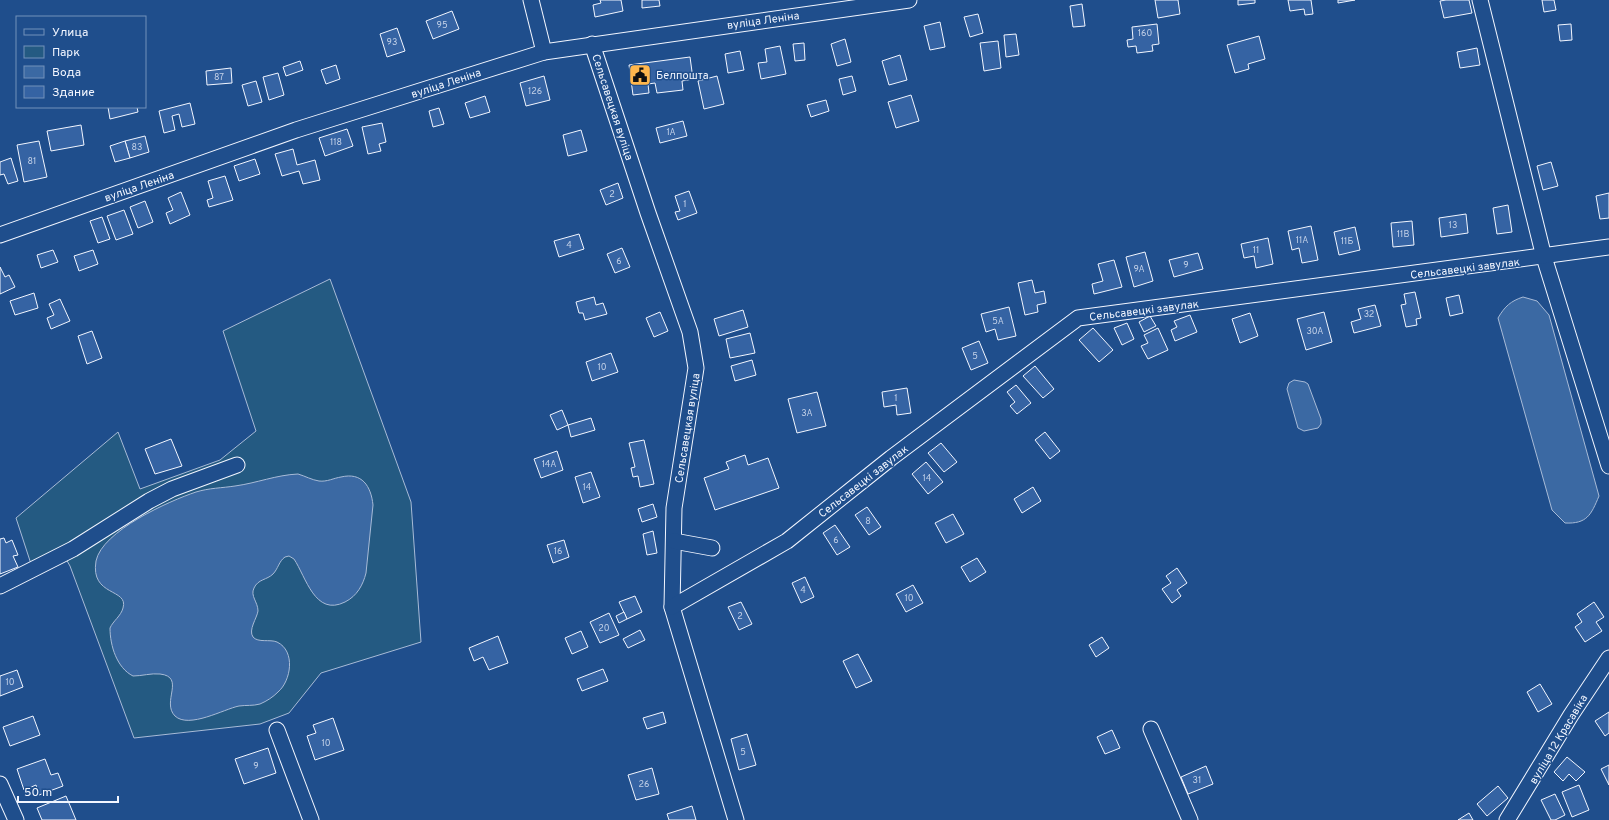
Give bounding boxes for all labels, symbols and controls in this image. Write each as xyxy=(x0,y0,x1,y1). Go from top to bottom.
street label: вуліца Леніна xyxy=(726,9,800,33)
legend xyxy=(16,16,146,108)
house number: 95 xyxy=(437,20,447,31)
text: Улица xyxy=(52,25,88,41)
house number: 160 xyxy=(1138,28,1152,39)
house number: 93 xyxy=(387,37,397,48)
text: Парк xyxy=(52,45,80,61)
street label: Сельсавецкая вуліца xyxy=(588,52,636,163)
public building icon: Белпошта xyxy=(627,62,653,88)
text: Вода xyxy=(52,65,81,81)
street label: вуліца Леніна xyxy=(410,66,483,102)
place label: Белпошта xyxy=(656,69,709,83)
house number: 87 xyxy=(214,72,224,83)
text: Здание xyxy=(52,85,95,101)
house number: 126 xyxy=(528,86,542,97)
house number: 1А xyxy=(666,127,676,138)
house number: 118 xyxy=(330,137,342,148)
house number: 83 xyxy=(132,142,142,153)
house number: 81 xyxy=(28,156,36,167)
street label: вуліца Леніна xyxy=(103,168,176,205)
house number: 2 xyxy=(609,189,615,200)
house number: 1 xyxy=(683,199,687,210)
house number: 13 xyxy=(1449,220,1457,231)
house number: 11В xyxy=(1397,229,1409,240)
house number: 11А xyxy=(1296,235,1308,246)
house number: 11Б xyxy=(1341,236,1353,247)
house number: 4 xyxy=(566,240,572,251)
house number: 11 xyxy=(1253,245,1259,256)
street label: Сельсавецкі завулак xyxy=(1410,255,1521,283)
house number: 6 xyxy=(616,256,622,267)
house number: 9 xyxy=(1183,260,1189,271)
house number: 9А xyxy=(1133,264,1145,275)
street label: Сельсавецкі завулак xyxy=(1089,297,1200,325)
house number: 32 xyxy=(1364,309,1374,320)
house number: 5А xyxy=(992,316,1004,327)
house number: 30А xyxy=(1307,326,1323,337)
house number: 5 xyxy=(972,351,978,362)
house number: 10 xyxy=(597,362,607,373)
street label: Сельсавецкая вуліца xyxy=(672,372,704,484)
house number: 1 xyxy=(894,393,898,404)
house number: 3А xyxy=(801,408,813,419)
street label: Сельсавецкі завулак xyxy=(816,442,911,521)
house number: 14А xyxy=(542,459,556,470)
house number: 14 xyxy=(923,473,932,484)
house number: 14 xyxy=(583,482,592,493)
house number: 8 xyxy=(865,516,871,527)
house number: 6 xyxy=(833,535,839,546)
house number: 16 xyxy=(554,546,562,557)
house number: 4 xyxy=(800,585,806,596)
house number: 10 xyxy=(904,593,914,604)
house number: 2 xyxy=(737,611,743,622)
house number: 20 xyxy=(598,623,610,634)
house number: 10 xyxy=(5,677,15,688)
street label: вуліца 12 Красавіка xyxy=(1527,692,1591,787)
house number: 10 xyxy=(321,738,331,749)
house number: 5 xyxy=(740,747,746,758)
house number: 9 xyxy=(253,761,259,772)
house number: 31 xyxy=(1193,775,1201,786)
scale bar xyxy=(18,778,118,804)
house number: 26 xyxy=(639,779,649,790)
text: 50 m xyxy=(24,785,52,801)

